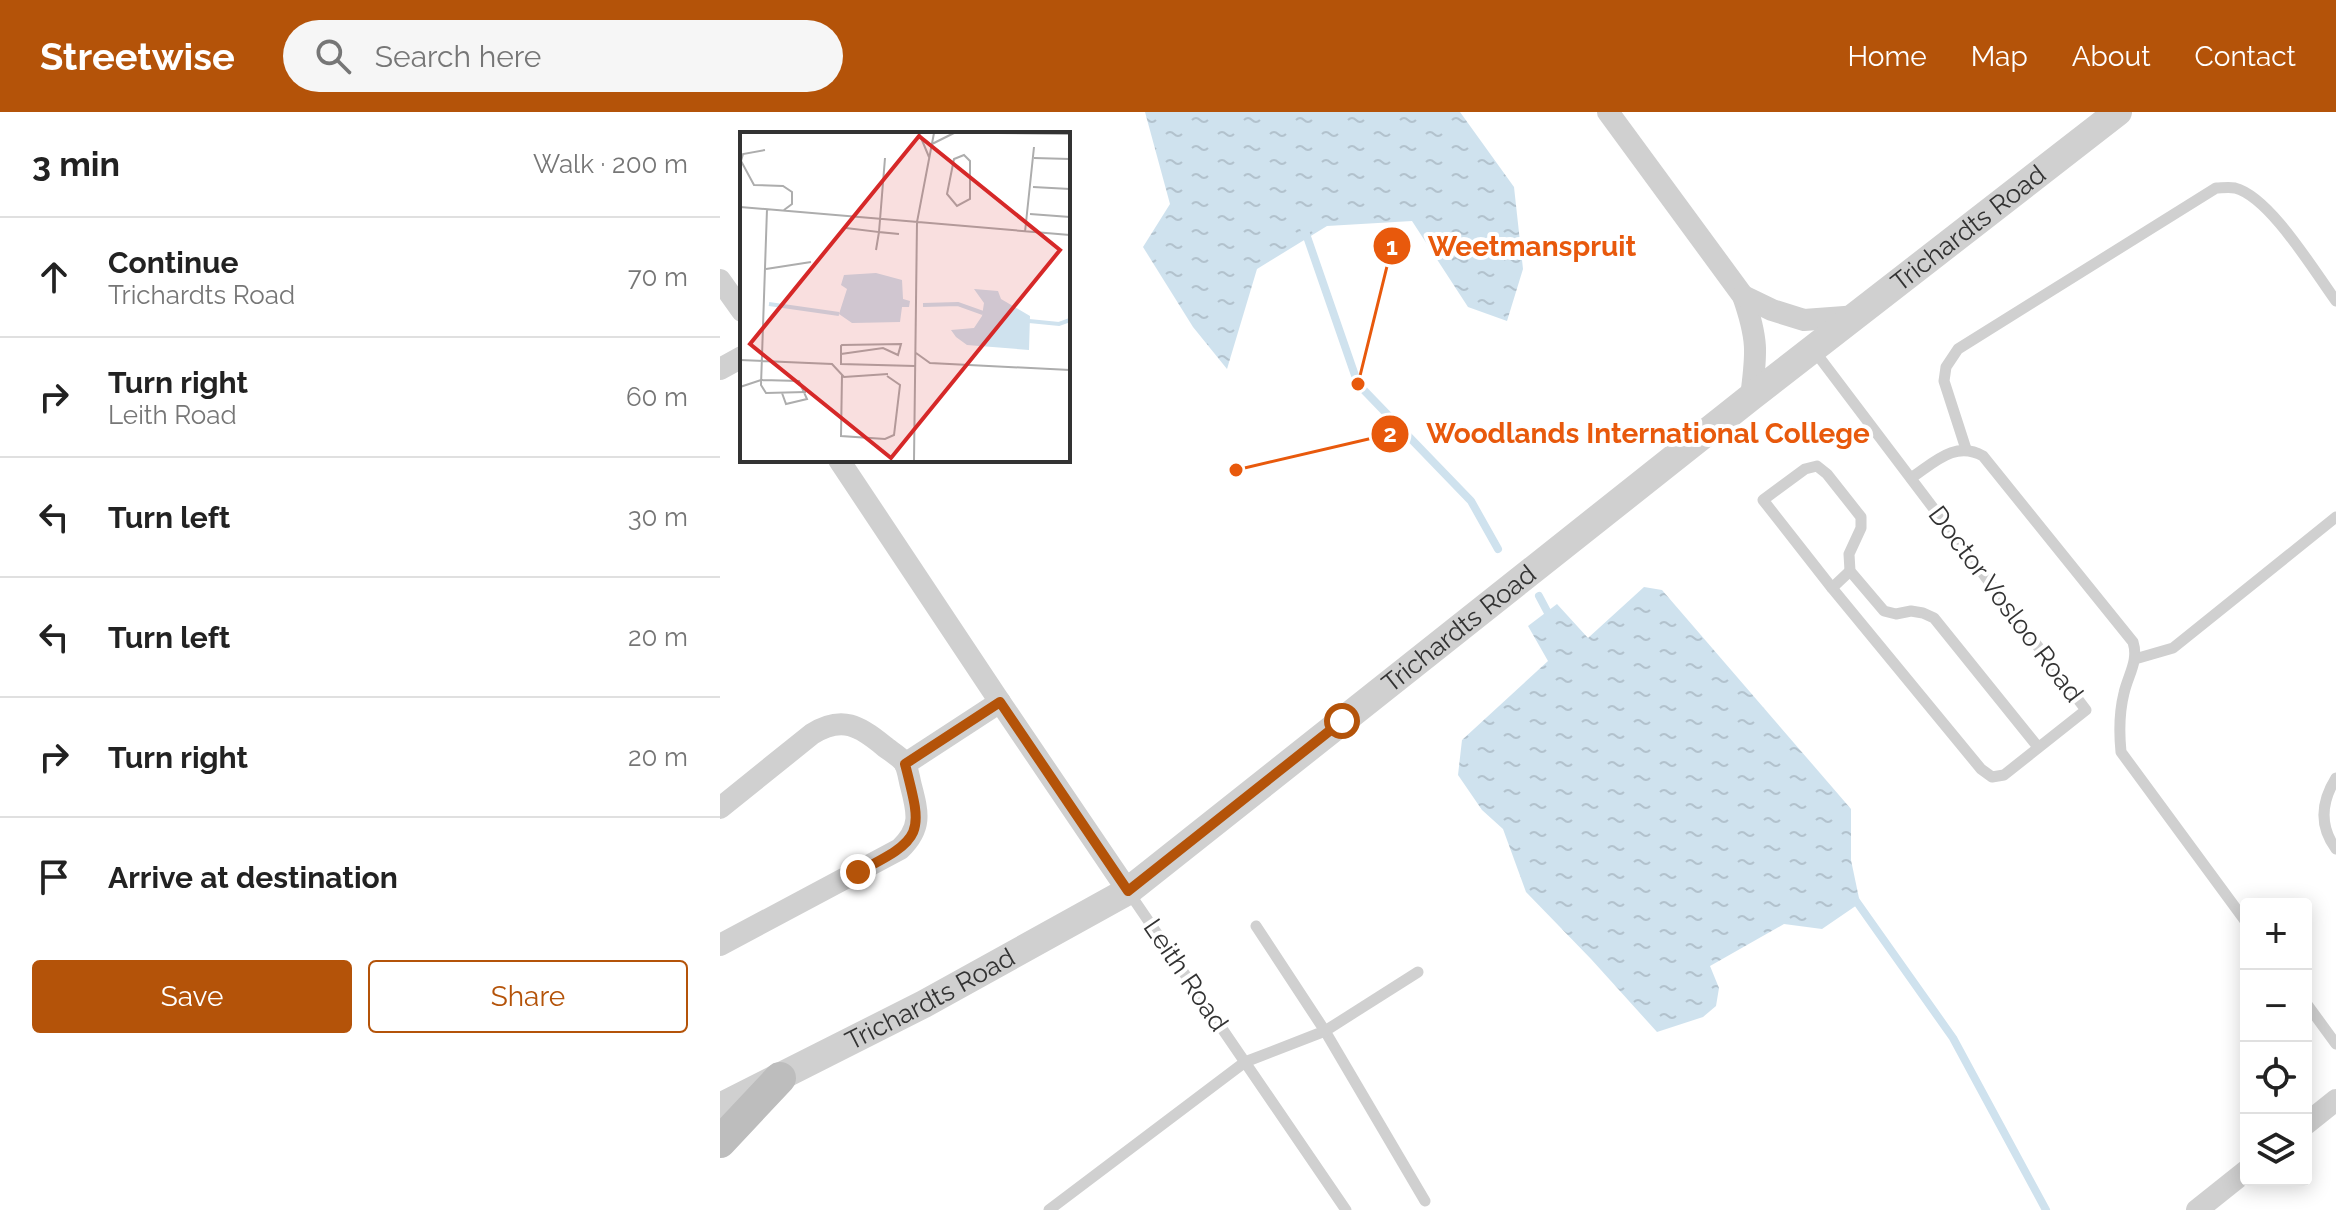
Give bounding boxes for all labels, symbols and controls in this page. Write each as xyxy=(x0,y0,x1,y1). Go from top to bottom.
search box xyxy=(283,20,843,92)
text: Streetwise xyxy=(40,34,235,79)
icon: search xyxy=(311,34,355,78)
text: Search here xyxy=(375,39,541,74)
text: Home xyxy=(1847,40,1927,73)
text: Map xyxy=(1971,40,2028,73)
text: About xyxy=(2072,40,2151,73)
text: Contact xyxy=(2195,40,2296,73)
inset map xyxy=(740,132,1070,462)
text: 3 min xyxy=(32,144,120,184)
text: Walk · 200 m xyxy=(533,149,688,179)
street label: Trichardts Road xyxy=(1885,159,2051,297)
callout: Weetmanspruit xyxy=(1372,220,1652,272)
text: Weetmanspruit xyxy=(1428,230,1636,263)
text: 1 xyxy=(1386,232,1398,261)
text: Continue xyxy=(108,245,239,280)
icon: ahead xyxy=(32,255,76,299)
text: 70 m xyxy=(628,262,688,292)
text: Trichardts Road xyxy=(108,280,295,310)
text: Turn right xyxy=(108,365,248,400)
icon: right xyxy=(32,375,76,419)
text: 60 m xyxy=(626,382,688,412)
text: Leith Road xyxy=(108,400,237,430)
callout: Woodlands International College xyxy=(1370,408,1886,460)
text: Woodlands International College xyxy=(1426,417,1870,450)
text: 2 xyxy=(1383,419,1397,448)
icon: left xyxy=(32,495,76,539)
text: Turn left xyxy=(108,500,230,535)
street label: Doctor Vosloo Road xyxy=(1923,500,2089,708)
text: 30 m xyxy=(628,502,688,532)
street label: Trichardts Road xyxy=(1376,559,1542,699)
icon: left xyxy=(32,615,76,659)
text: Turn left xyxy=(108,620,230,655)
text: 20 m xyxy=(628,622,688,652)
route start xyxy=(1324,703,1360,739)
icon: right xyxy=(32,735,76,779)
text: Turn right xyxy=(108,740,248,775)
text: 20 m xyxy=(628,742,688,772)
route end xyxy=(840,854,876,890)
icon: arrive xyxy=(32,855,76,899)
text: Arrive at destination xyxy=(108,860,398,895)
map controls xyxy=(2240,898,2312,1186)
button: + xyxy=(2240,898,2312,970)
street label: Leith Road xyxy=(1138,913,1234,1037)
street label: Trichardts Road xyxy=(840,942,1020,1056)
button: Save xyxy=(32,960,352,1033)
button: Share xyxy=(368,960,688,1033)
button: − xyxy=(2240,970,2312,1042)
button: locate xyxy=(2240,1042,2312,1114)
button: layers xyxy=(2240,1114,2312,1186)

